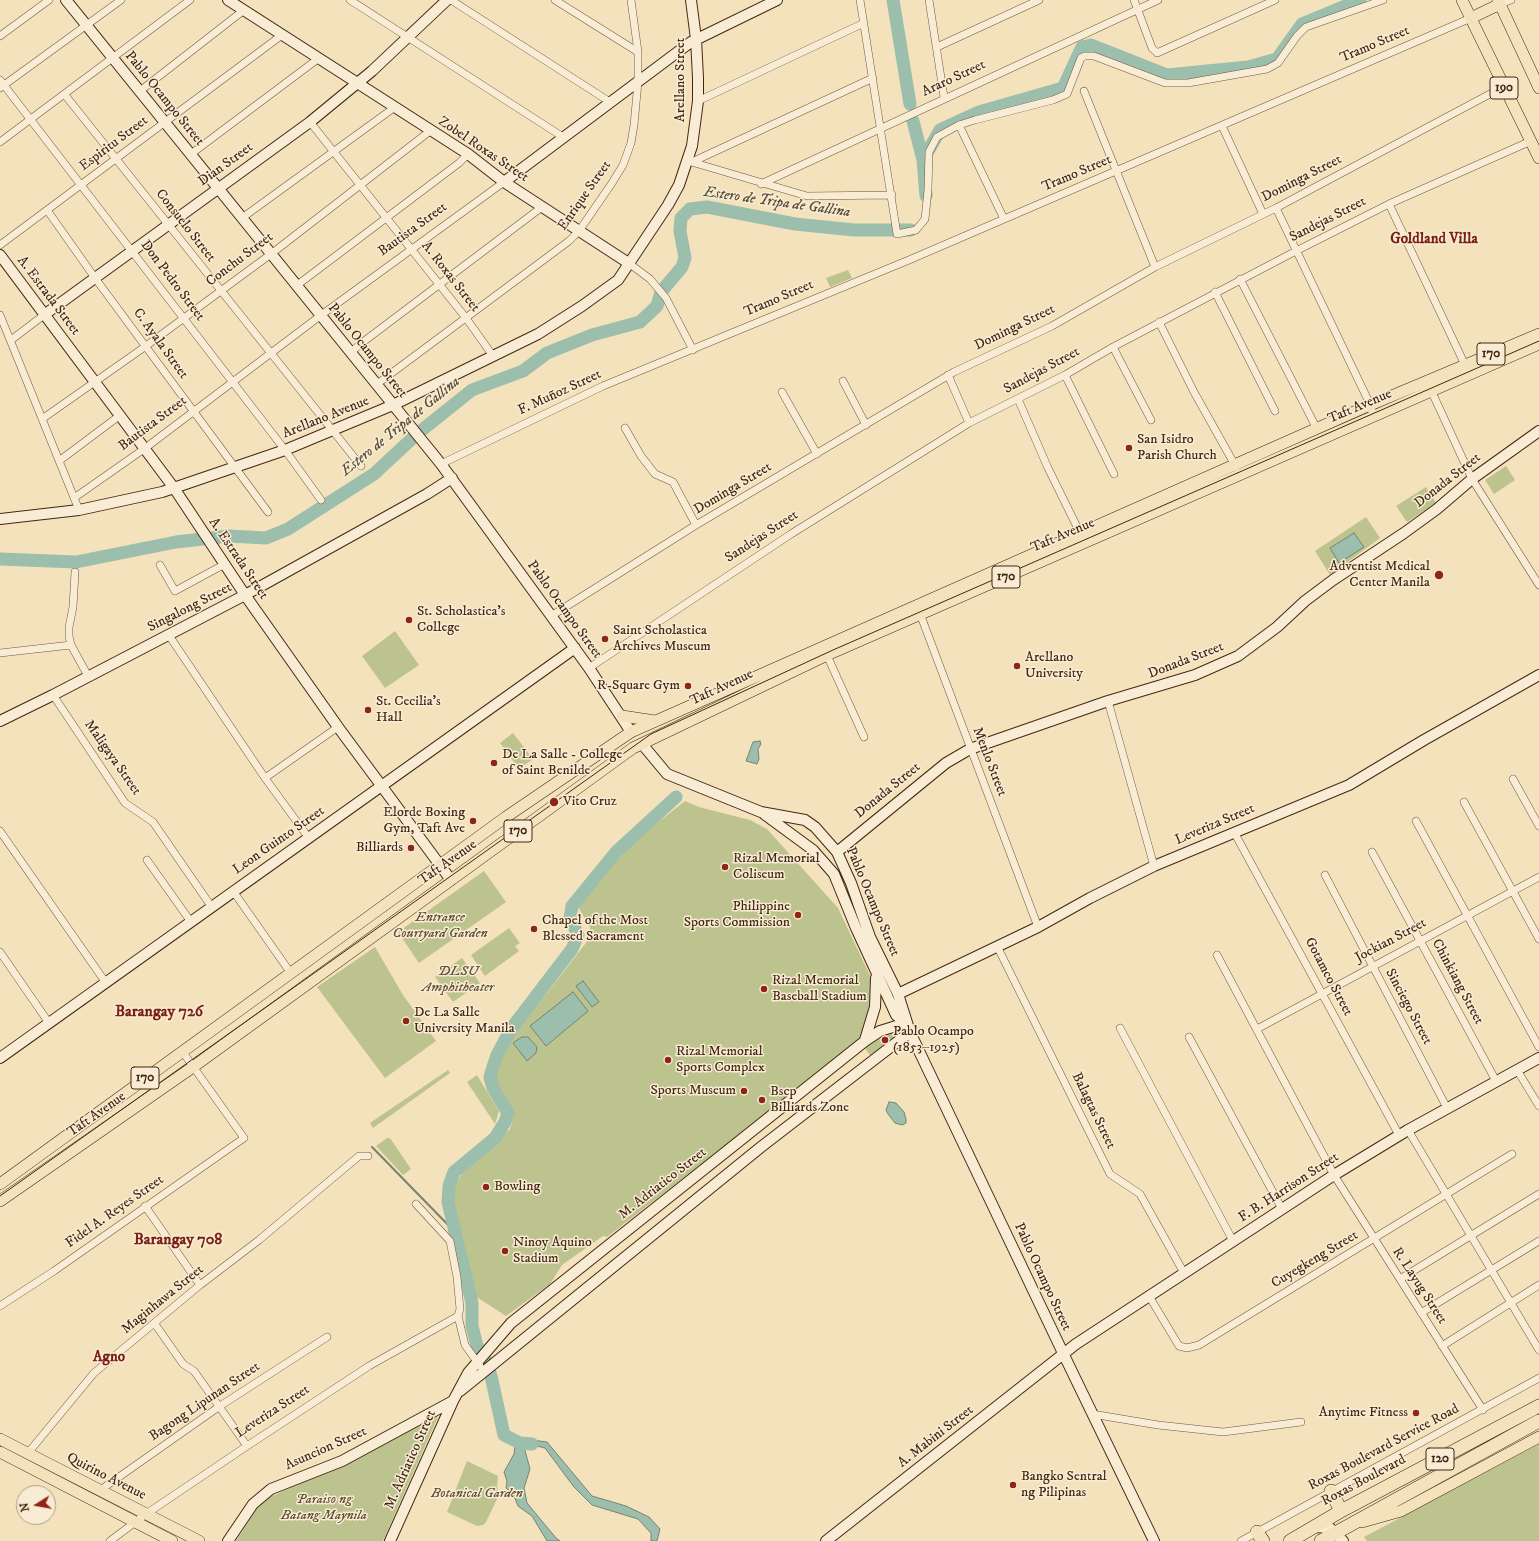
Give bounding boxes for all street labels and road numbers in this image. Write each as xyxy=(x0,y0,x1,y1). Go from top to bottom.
street label: Tramo Street xyxy=(1338,23,1412,67)
street label: Arellano Street xyxy=(673,38,689,122)
street label: Pablo Ocampo Street xyxy=(121,48,207,150)
street label: Araro Street xyxy=(920,57,988,101)
road number: 190 xyxy=(1490,77,1518,99)
street label: Espiritu Street xyxy=(76,113,152,175)
street label: Zobel Roxas Street xyxy=(435,114,531,186)
street label: Dian Street xyxy=(195,140,257,190)
street label: Tramo Street xyxy=(1040,152,1114,196)
street label: Dominga Street xyxy=(1259,152,1345,206)
street label: Enrique Street xyxy=(555,158,615,234)
street label: Consuelo Street xyxy=(151,186,219,266)
street label: Sandejas Street xyxy=(1287,194,1369,246)
street label: Bautista Street xyxy=(375,199,451,261)
street label: Conchu Street xyxy=(203,229,277,291)
street label: Don Pedro Street xyxy=(136,237,208,325)
street label: A. Roxas Street xyxy=(417,238,483,316)
street label: A. Estrada Street xyxy=(13,253,83,339)
street label: Tramo Street xyxy=(742,277,816,321)
street label: Pablo Ocampo Street xyxy=(324,300,410,402)
street label: Dominga Street xyxy=(972,301,1058,355)
street label: C. Ayala Street xyxy=(129,305,191,383)
road number: 170 xyxy=(1477,343,1505,365)
street label: Sandejas Street xyxy=(1001,344,1083,398)
street label: F. Muñoz Street xyxy=(516,366,604,420)
street label: Taft Avenue xyxy=(1326,386,1394,428)
street label: Bautista Street xyxy=(116,393,190,455)
street label: Arellano Avenue xyxy=(280,393,372,443)
street label: Donada Street xyxy=(1411,450,1485,512)
street label: Dominga Street xyxy=(691,459,775,519)
street label: Sandejas Street xyxy=(722,507,802,567)
street label: A. Estrada Street xyxy=(205,515,271,603)
street label: Taft Avenue xyxy=(1029,515,1097,557)
street label: Pablo Ocampo Street xyxy=(523,558,605,662)
road number: 170 xyxy=(992,566,1020,588)
street label: Singalong Street xyxy=(145,580,235,636)
street label: Donada Street xyxy=(1146,639,1226,683)
street label: Taft Avenue xyxy=(688,666,756,710)
street label: Maligaya Street xyxy=(80,717,144,799)
street label: Menlo Street xyxy=(968,725,1010,799)
street label: Donada Street xyxy=(852,759,924,823)
street label: Leveriza Street xyxy=(1173,801,1257,849)
street label: Leon Guinto Street xyxy=(230,803,328,879)
road number: 170 xyxy=(504,820,532,842)
street label: Taft Avenue xyxy=(415,837,481,889)
street label: Pablo Ocampo Street xyxy=(841,845,903,959)
street label: Jockian Street xyxy=(1353,915,1429,967)
street label: Gotamco Street xyxy=(1300,935,1356,1019)
street label: Chinkiang Street xyxy=(1427,936,1487,1028)
street label: Sinciego Street xyxy=(1381,966,1435,1048)
road number: 170 xyxy=(131,1067,159,1089)
street label: Balagtas Street xyxy=(1067,1070,1119,1152)
street label: Taft Avenue xyxy=(64,1089,130,1141)
street label: M. Adriatico Street xyxy=(616,1144,710,1224)
street label: F. B. Harrison Street xyxy=(1236,1149,1342,1227)
street label: Fidel A. Reyes Street xyxy=(63,1172,167,1252)
street label: Pablo Ocampo Street xyxy=(1010,1220,1074,1334)
street label: Cuyegkeng Street xyxy=(1269,1228,1361,1292)
street label: R. Layug Street xyxy=(1388,1245,1450,1327)
street label: Maginhawa Street xyxy=(119,1262,207,1338)
street label: Bagong Lipunan Street xyxy=(147,1359,263,1445)
street label: Leveriza Street xyxy=(233,1382,313,1442)
street label: Roxas Boulevard Service Road xyxy=(1306,1401,1462,1495)
street label: A. Mabini Street xyxy=(895,1402,977,1472)
street label: M. Adriatico Street xyxy=(382,1408,440,1512)
street label: Asuncion Street xyxy=(283,1424,369,1474)
road number: 120 xyxy=(1426,1448,1454,1470)
street label: Quirino Avenue xyxy=(63,1450,149,1504)
street label: Roxas Boulevard xyxy=(1319,1452,1409,1510)

